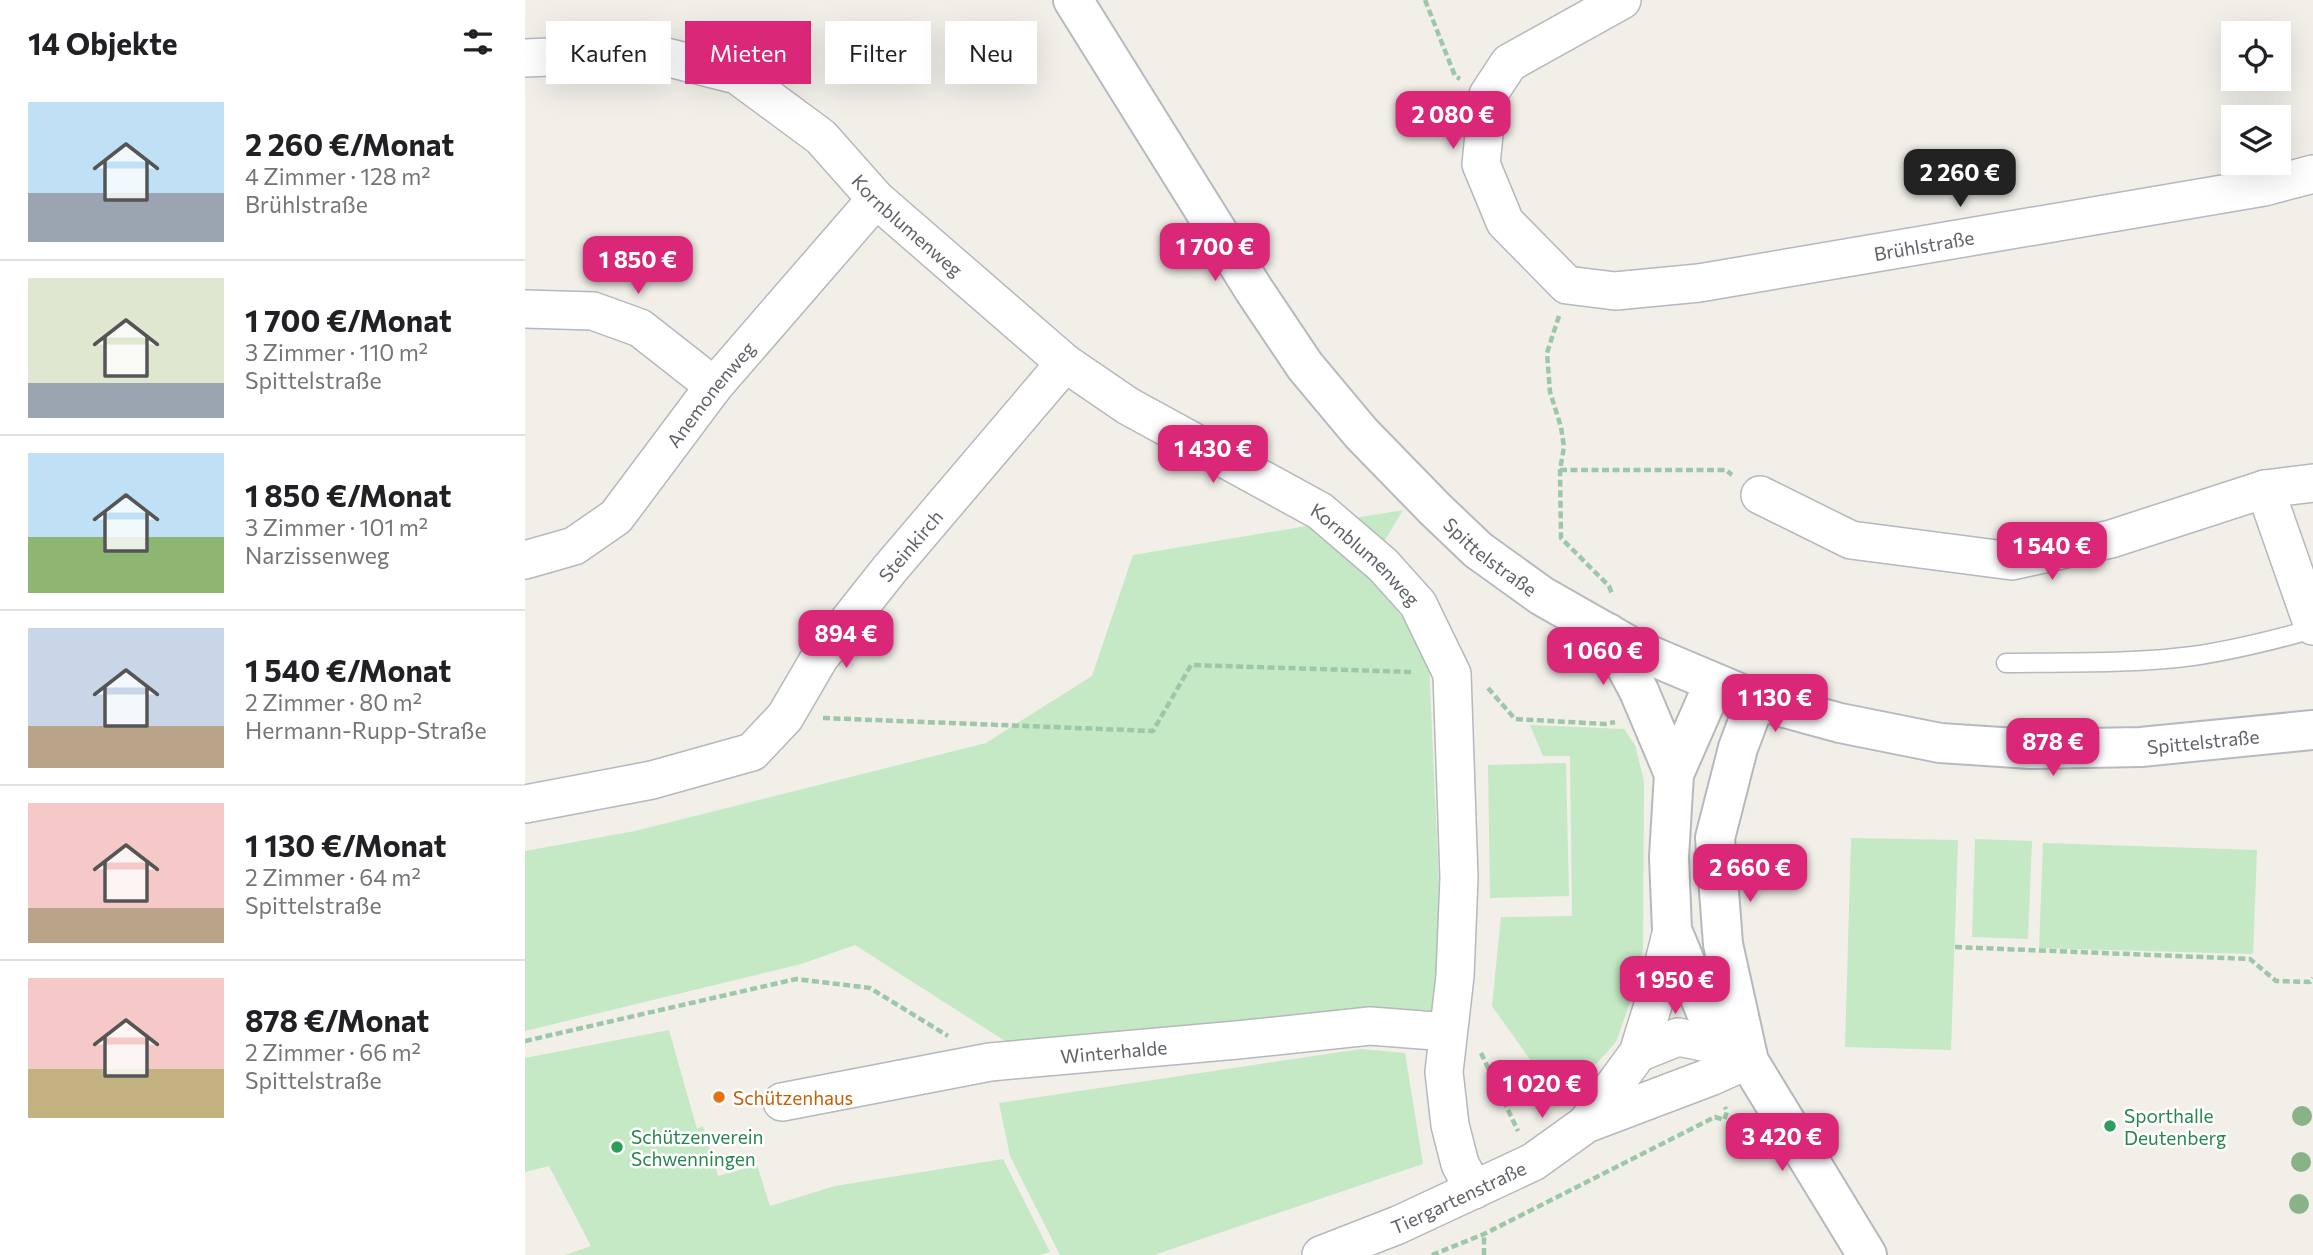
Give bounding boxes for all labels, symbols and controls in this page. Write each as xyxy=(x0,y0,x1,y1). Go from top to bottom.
chip: Kaufen xyxy=(546,21,671,84)
chip: Mieten xyxy=(685,21,811,84)
chip: Filter xyxy=(825,21,931,84)
chip: Neu xyxy=(945,21,1037,84)
map controls xyxy=(2221,21,2291,175)
button: locate xyxy=(2221,21,2291,91)
icon: filters xyxy=(459,23,497,61)
text: 14 Objekte xyxy=(28,24,178,61)
pin: 2 080 € xyxy=(1388,92,1518,151)
text: 2 080 € xyxy=(1412,100,1494,128)
button: layers xyxy=(2221,105,2291,175)
text: 2 260 €/Monat xyxy=(245,125,454,162)
icon: home xyxy=(84,130,168,214)
pin: 2 260 € xyxy=(1895,150,2025,209)
text: 2 260 € xyxy=(1920,158,2000,186)
text: 4 Zimmer · 128 m² xyxy=(245,162,430,190)
street label: Kornblumenweg xyxy=(848,169,968,281)
text: Brühlstraße xyxy=(245,190,368,218)
pin: 1 700 € xyxy=(1150,224,1280,283)
street label: Brühlstraße xyxy=(1872,225,1976,265)
text: 1 700 € xyxy=(1176,232,1254,260)
pin: 1 850 € xyxy=(573,236,703,296)
text: 1 850 € xyxy=(599,245,677,273)
text: 1 700 €/Monat xyxy=(245,301,452,338)
icon: home xyxy=(84,306,168,390)
street label: Anemonenweg xyxy=(661,336,759,451)
text: 3 Zimmer · 110 m² xyxy=(245,338,428,366)
text: Spittelstraße xyxy=(245,366,382,394)
pin: 1 430 € xyxy=(1148,426,1278,485)
text: 1 430 € xyxy=(1174,434,1252,462)
text: 1 850 €/Monat xyxy=(245,476,451,513)
icon: home xyxy=(84,481,168,565)
street label: Kornblumenweg xyxy=(1307,497,1425,610)
street label: Steinkirch xyxy=(873,505,947,586)
street label: Spittelstraße xyxy=(1439,512,1542,600)
text: 3 Zimmer · 101 m² xyxy=(245,513,428,541)
pin: 1 540 € xyxy=(1987,522,2117,582)
text: 1 540 € xyxy=(2013,531,2091,559)
text: Narzissenweg xyxy=(245,541,389,569)
pin: 894 € xyxy=(797,610,895,670)
text: 894 € xyxy=(814,619,878,647)
pin: 1 060 € xyxy=(1538,628,1668,687)
text: 1 060 € xyxy=(1563,636,1643,664)
text: 1 540 €/Monat xyxy=(245,651,451,688)
icon: home xyxy=(84,656,168,740)
pin: 1 130 € xyxy=(1710,674,1840,734)
text: 1 130 € xyxy=(1738,683,1812,711)
text: 2 Zimmer · 80 m² xyxy=(245,688,422,716)
text: Hermann-Rupp-Straße xyxy=(245,716,487,744)
pin: 878 € xyxy=(2004,718,2102,778)
street label: Spittelstraße xyxy=(2146,724,2260,758)
text: 878 € xyxy=(2022,727,2084,755)
text: 1 130 €/Monat xyxy=(245,826,446,863)
icon: home xyxy=(84,831,168,915)
pin: 2 660 € xyxy=(1685,844,1815,904)
text: 2 660 € xyxy=(1709,853,1791,881)
text: 2 Zimmer · 64 m² xyxy=(245,863,421,891)
text: Spittelstraße xyxy=(245,891,382,919)
pin: 1 950 € xyxy=(1610,956,1740,1016)
text: 1 950 € xyxy=(1636,965,1714,993)
text: 878 €/Monat xyxy=(245,1001,429,1038)
icon: home xyxy=(84,1006,168,1090)
street label: Winterhalde xyxy=(1059,1035,1168,1067)
text: 2 Zimmer · 66 m² xyxy=(245,1038,421,1066)
pin: 1 020 € xyxy=(1477,1060,1607,1120)
text: Spittelstraße xyxy=(245,1066,382,1094)
text: 1 020 € xyxy=(1503,1069,1581,1097)
place label: Schützenhaus xyxy=(733,1086,853,1109)
marker: Schützenhaus xyxy=(711,1089,727,1105)
place label: Sporthalle Deutenberg xyxy=(2124,1104,2226,1149)
pin: 3 420 € xyxy=(1717,1114,1847,1173)
marker: Sporthalle Deutenberg xyxy=(2102,1118,2118,1134)
text: 3 420 € xyxy=(1742,1122,1822,1150)
place label: Schützenverein Schwenningen xyxy=(631,1125,763,1170)
marker: Schützenverein Schwenningen xyxy=(609,1139,625,1155)
street label: Tiergartenstraße xyxy=(1388,1156,1529,1238)

